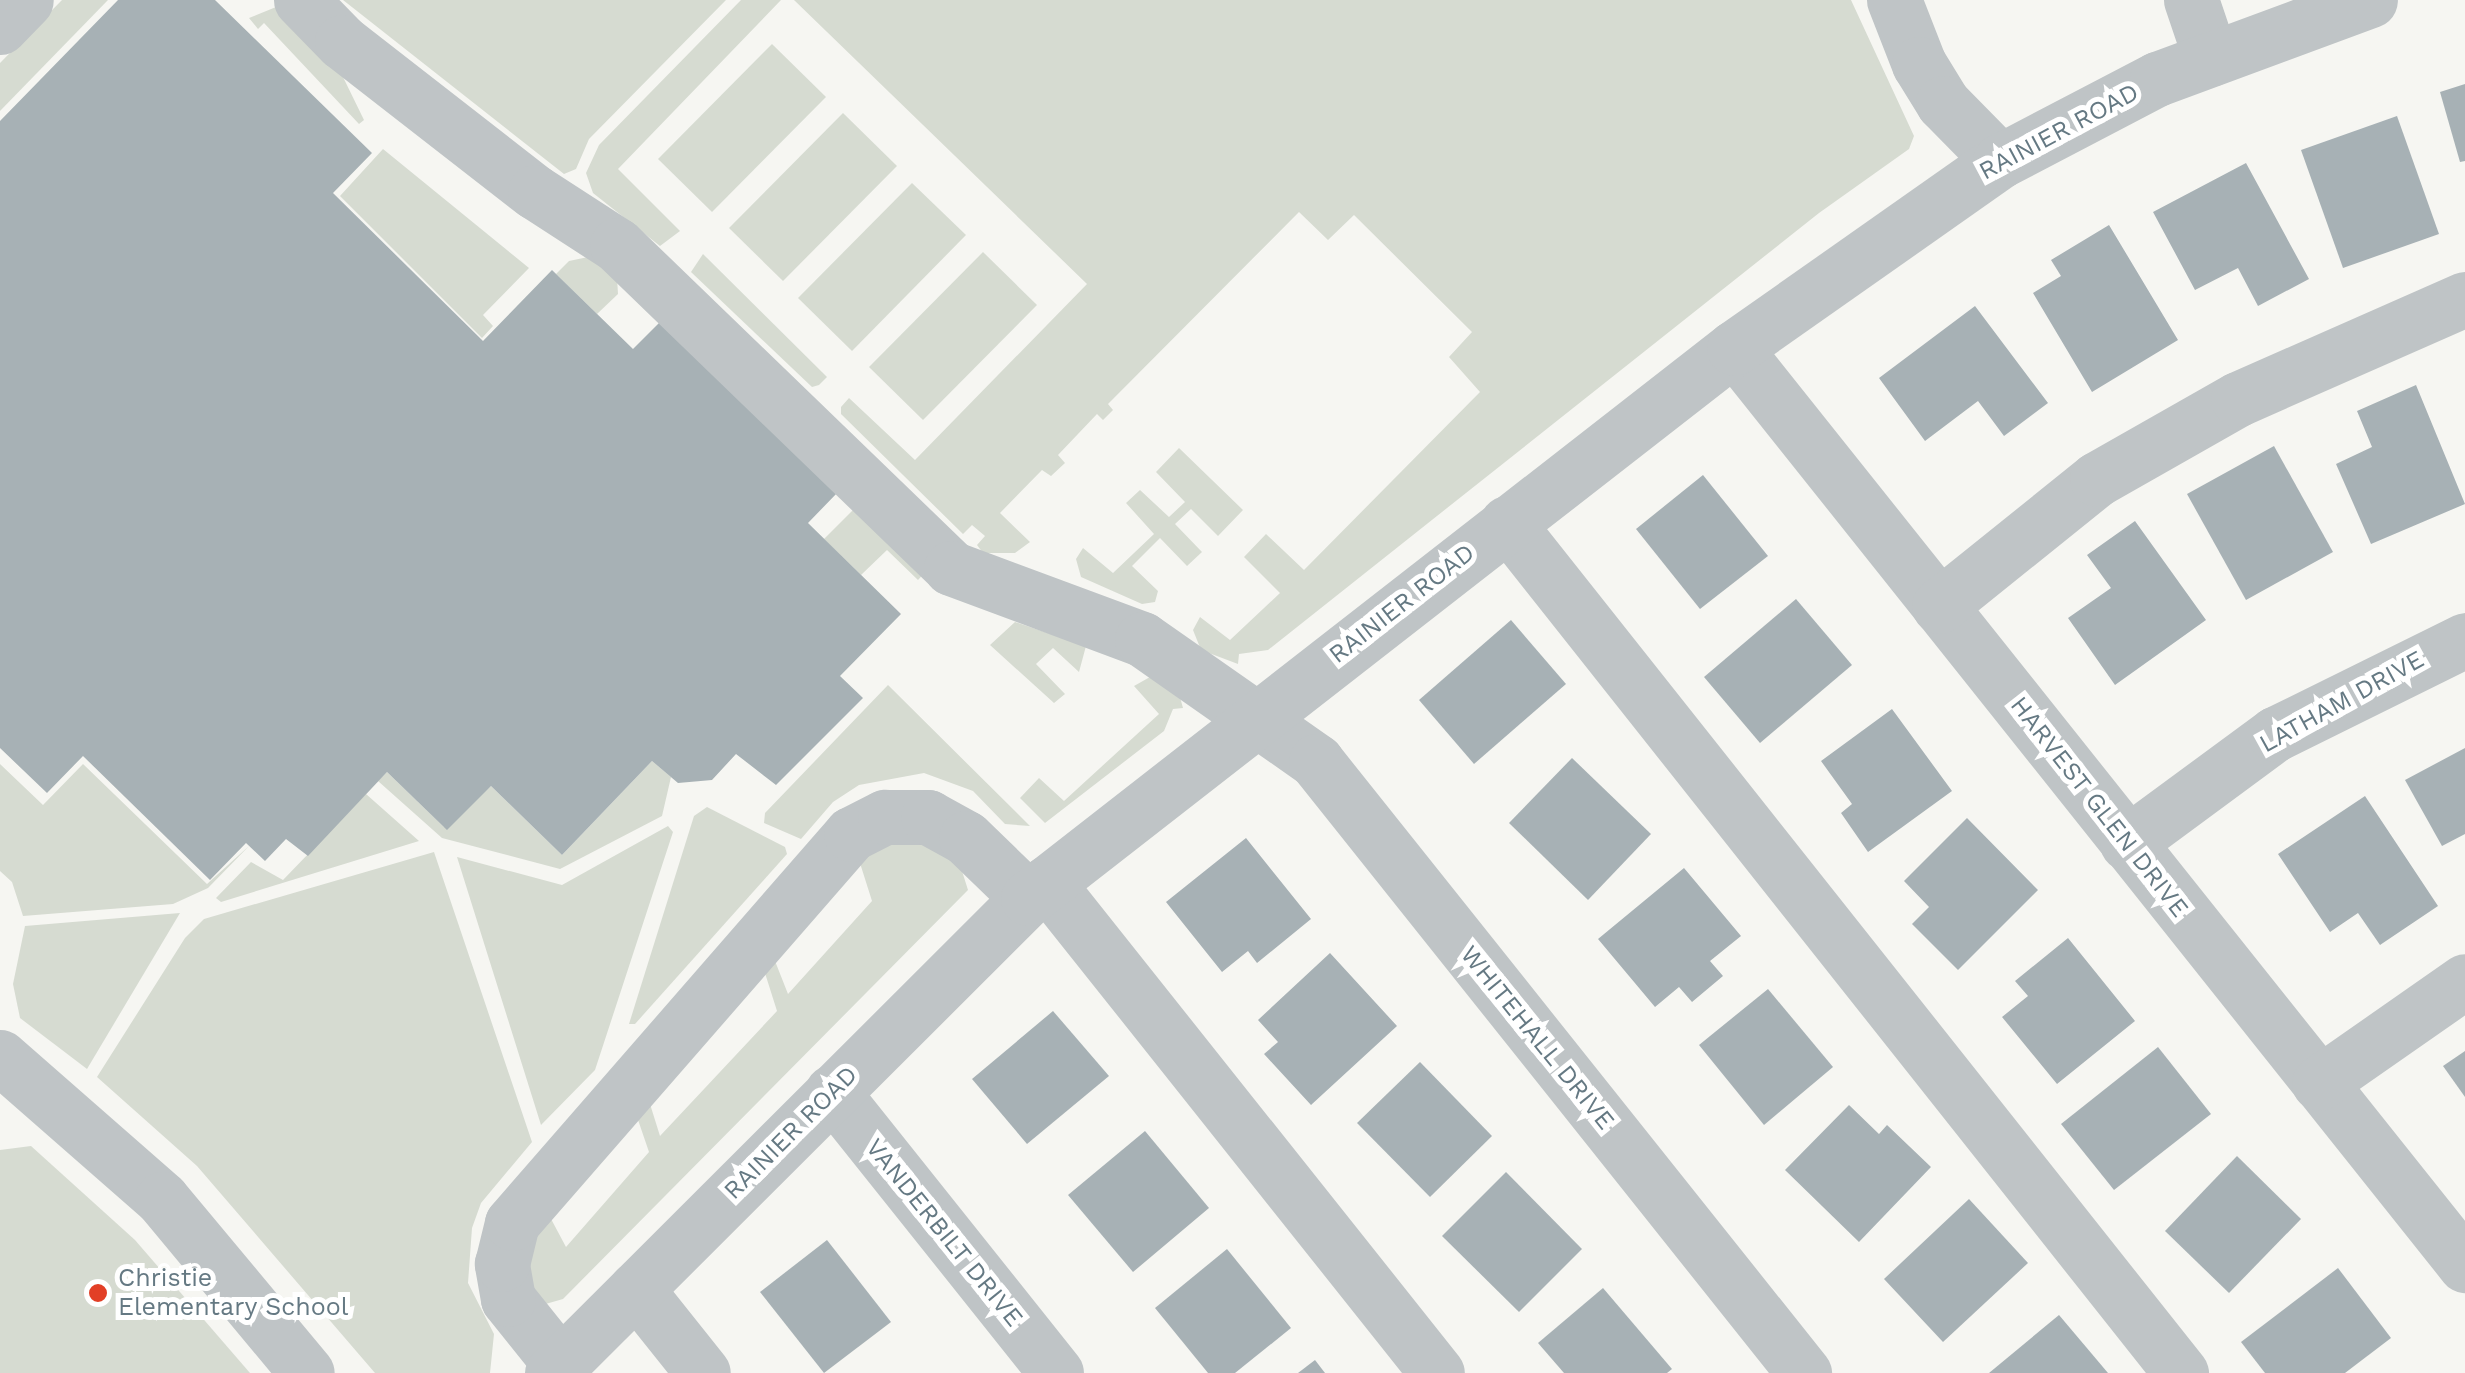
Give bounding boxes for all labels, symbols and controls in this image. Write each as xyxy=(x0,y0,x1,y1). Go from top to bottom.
street label: RAINIER ROAD xyxy=(1974,77,2144,187)
street label: RAINIER ROAD xyxy=(1323,538,1481,670)
street label: LATHAM DRIVE xyxy=(2255,644,2429,760)
street label: HARVEST GLEN DRIVE xyxy=(2003,690,2195,924)
street label: WHITEHALL DRIVE xyxy=(1454,940,1620,1136)
street label: RAINIER ROAD xyxy=(718,1060,864,1206)
street label: VANDERBILT DRIVE xyxy=(859,1133,1029,1333)
place label: Christie Elementary School xyxy=(118,1264,349,1323)
marker: Christie Elementary School xyxy=(87,1282,109,1304)

